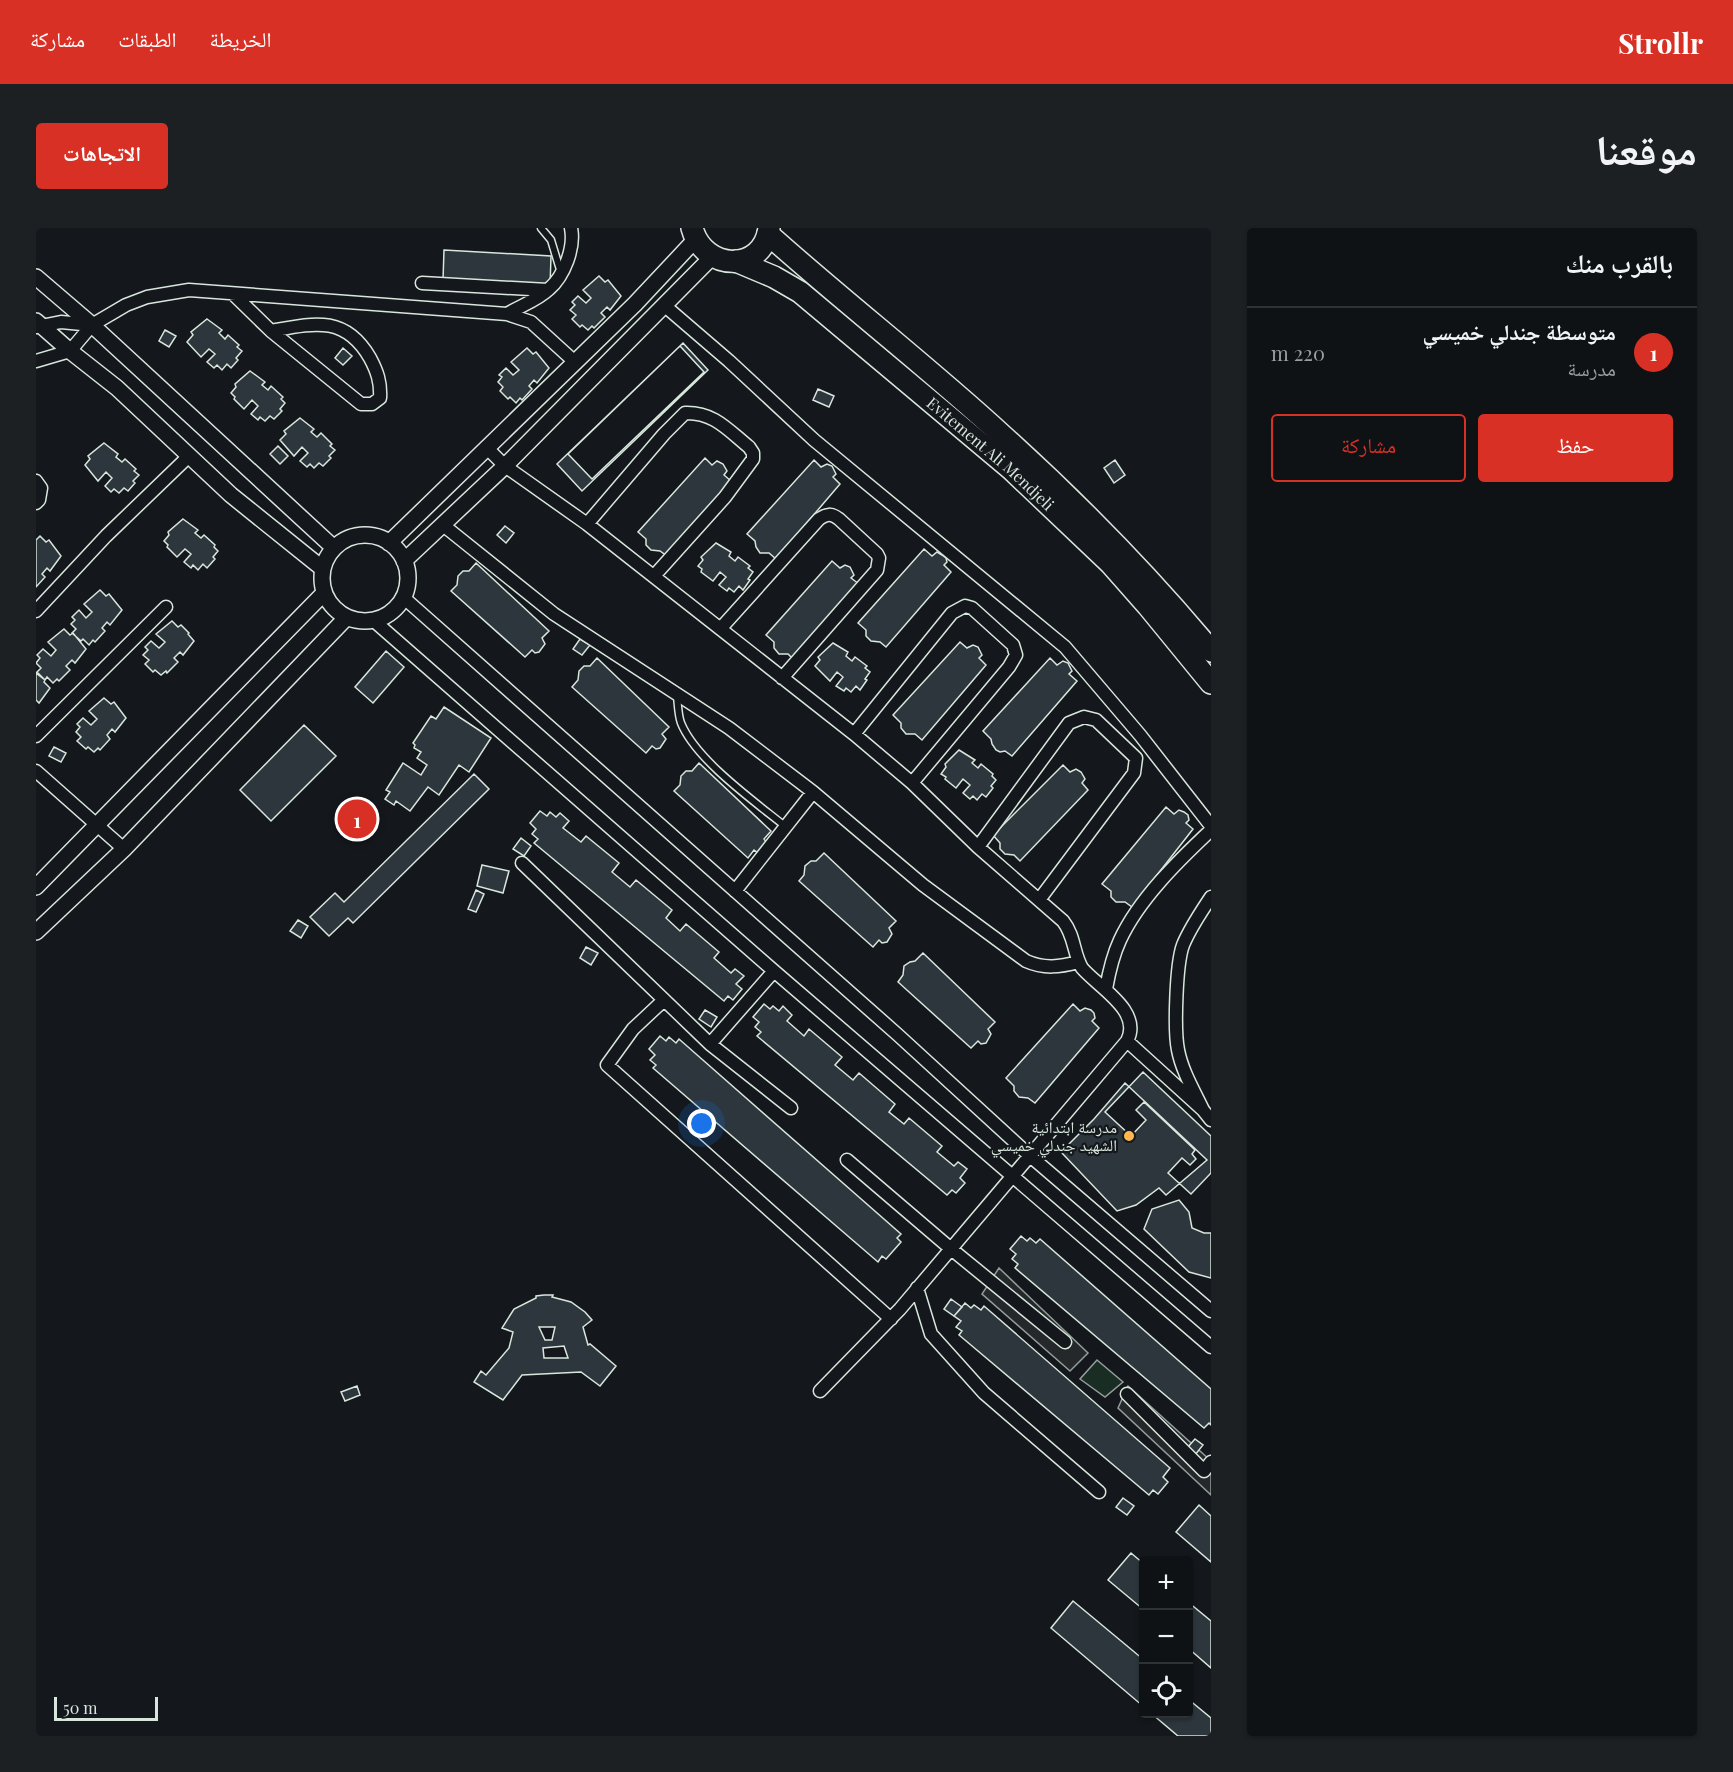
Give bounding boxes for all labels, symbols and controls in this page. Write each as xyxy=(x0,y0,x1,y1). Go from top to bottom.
text: مشاركة xyxy=(30,24,85,52)
text: الطبقات xyxy=(118,24,177,52)
text: الخريطة xyxy=(210,24,271,52)
text: Strollr xyxy=(1618,24,1703,61)
text: موقعنا xyxy=(1596,120,1697,176)
button: الاتجاهات xyxy=(36,123,168,189)
text: بالقرب منك xyxy=(1565,245,1673,280)
text: متوسطة جندلي خميسي xyxy=(1422,316,1616,346)
text: 220 m xyxy=(1271,339,1325,366)
text: 1 xyxy=(1650,339,1657,366)
text: مدرسة xyxy=(1567,354,1616,381)
street label: Evitement Ali Mendjeli xyxy=(923,392,1059,515)
button: مشاركة xyxy=(1271,414,1466,482)
button: حفظ xyxy=(1478,414,1673,482)
pin: 1 xyxy=(338,796,376,842)
your location xyxy=(687,1109,716,1138)
place label: مدرسة ابتدائية الشهيد جندلي خميسي xyxy=(991,1116,1117,1158)
marker: مدرسة ابتدائية الشهيد جندلي خميسي xyxy=(1122,1129,1136,1143)
map controls xyxy=(1139,1556,1193,1718)
button: + xyxy=(1139,1556,1193,1610)
button: − xyxy=(1139,1610,1193,1664)
button: locate xyxy=(1139,1664,1193,1718)
scale bar xyxy=(54,1694,158,1722)
text: 50 m xyxy=(63,1697,97,1718)

